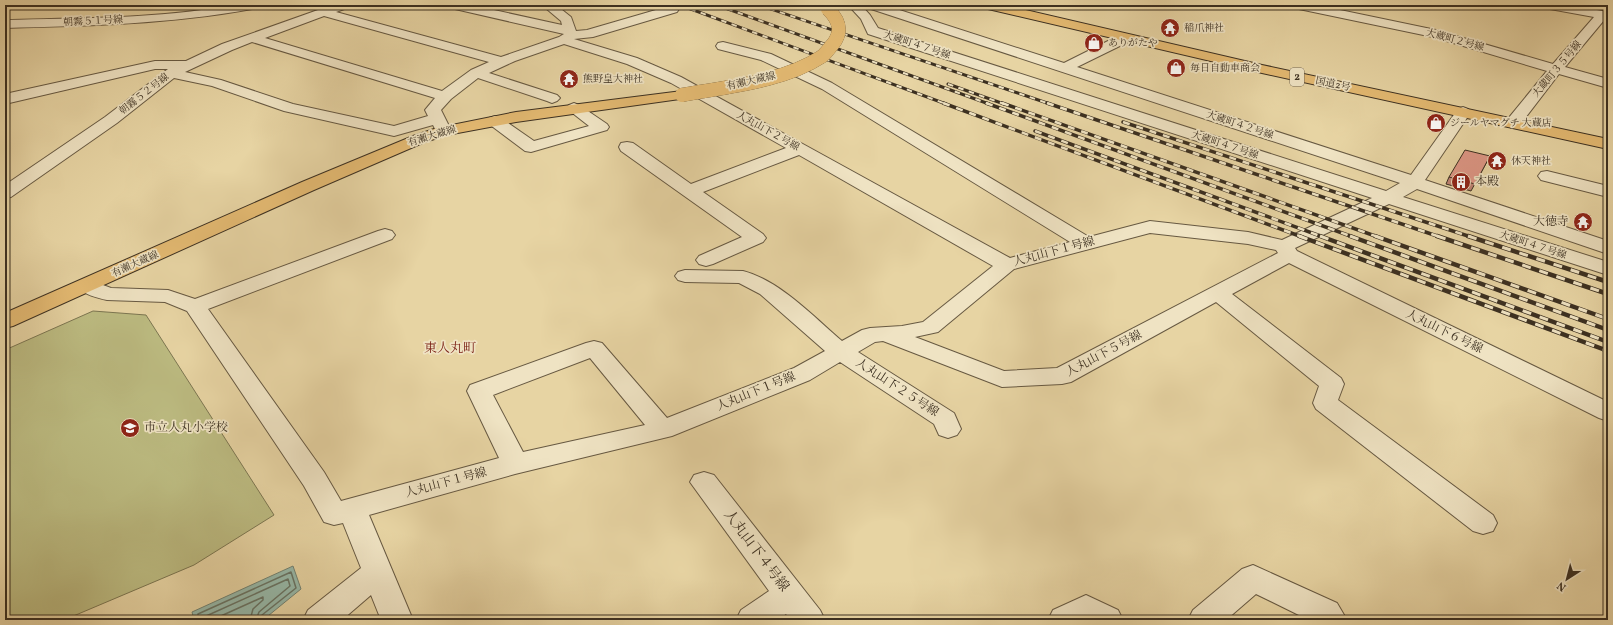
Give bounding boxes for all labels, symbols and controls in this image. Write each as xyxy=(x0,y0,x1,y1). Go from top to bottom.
street label: 朝霧５１号線 xyxy=(63,12,123,30)
temple icon: 稲爪神社 xyxy=(1159,17,1181,39)
place label: 稲爪神社 xyxy=(1184,21,1224,35)
street label: 大蔵町２号線 xyxy=(1424,25,1486,55)
street label: 大蔵町４７号線 xyxy=(882,28,952,62)
shop icon: ありがたや xyxy=(1083,32,1105,54)
place label: ありがたや xyxy=(1108,36,1158,50)
street label: 大蔵町３５号線 xyxy=(1529,38,1585,100)
shop icon: 毎日自動車商会 xyxy=(1165,57,1187,79)
place label: 毎日自動車商会 xyxy=(1190,61,1260,75)
temple icon: 熊野皇大神社 xyxy=(558,68,580,90)
road number: 2 xyxy=(1290,68,1304,86)
street label: 有瀬大蔵線 xyxy=(725,69,777,93)
street label: 朝霧５２号線 xyxy=(116,70,172,118)
place label: 熊野皇大神社 xyxy=(583,72,643,86)
street label: 国道2号 xyxy=(1314,73,1352,95)
street label: 人丸山下２号線 xyxy=(734,108,802,154)
street label: 大蔵町４２号線 xyxy=(1205,108,1275,142)
shop icon: ジールヤマグチ 大蔵店 xyxy=(1425,112,1447,134)
place label: ジールヤマグチ 大蔵店 xyxy=(1450,116,1552,130)
street label: 有瀬大蔵線 xyxy=(406,122,458,150)
street label: 大蔵町４７号線 xyxy=(1190,128,1260,162)
temple icon: 休天神社 xyxy=(1486,150,1508,172)
place label: 休天神社 xyxy=(1511,154,1551,168)
building icon: 本殿 xyxy=(1450,171,1472,193)
place label: 本殿 xyxy=(1475,174,1499,190)
temple icon: 大徳寺 xyxy=(1572,211,1594,233)
place label: 大徳寺 xyxy=(1533,214,1569,230)
street label: 大蔵町４７号線 xyxy=(1498,228,1568,262)
street label: 人丸山下１号線 xyxy=(1011,233,1097,271)
street label: 有瀬大蔵線 xyxy=(109,247,161,281)
street label: 人丸山下６号線 xyxy=(1403,306,1485,358)
street label: 人丸山下５号線 xyxy=(1063,327,1145,381)
district label: 東人丸町 xyxy=(424,340,476,358)
street label: 人丸山下２５号線 xyxy=(852,355,942,421)
street label: 人丸山下１号線 xyxy=(714,369,798,415)
school or university icon: 市立人丸小学校 xyxy=(119,417,141,439)
place label: 市立人丸小学校 xyxy=(144,420,228,436)
street label: 人丸山下１号線 xyxy=(403,464,489,502)
street label: 人丸山下４号線 xyxy=(719,506,793,596)
north arrow xyxy=(1547,559,1587,599)
text: N xyxy=(1554,577,1570,594)

